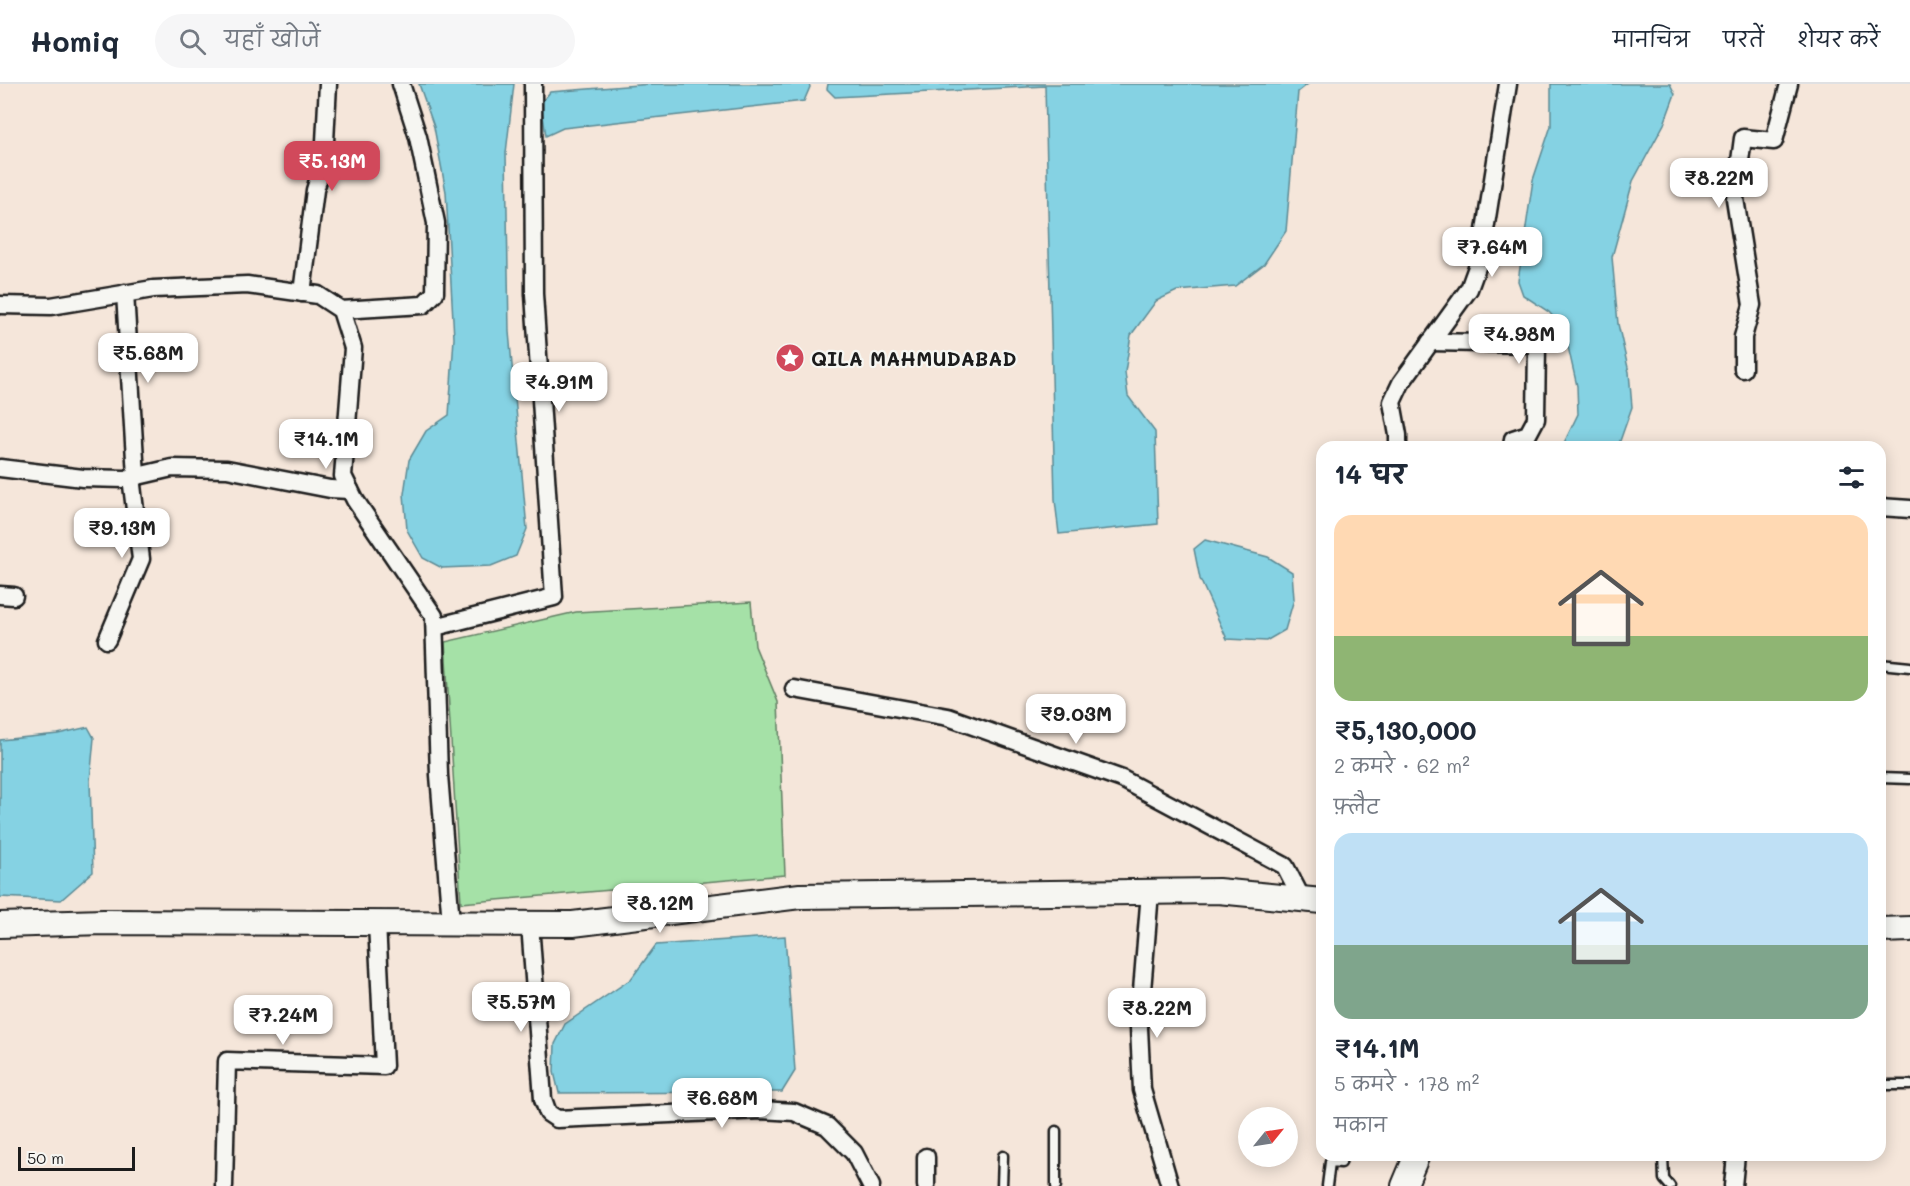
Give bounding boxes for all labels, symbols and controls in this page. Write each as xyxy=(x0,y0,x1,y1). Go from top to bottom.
search box xyxy=(155,14,575,68)
text: Homiq xyxy=(30,23,119,59)
text: यहाँ खोजें xyxy=(224,24,320,53)
icon: search xyxy=(176,25,209,58)
text: मानचित्र xyxy=(1613,25,1690,52)
text: परतें xyxy=(1723,25,1764,52)
text: शेयर करें xyxy=(1797,25,1880,52)
pin: ₹5.13M xyxy=(283,141,381,192)
text: ₹5.13M xyxy=(298,147,366,173)
pin: ₹8.22M xyxy=(1670,158,1768,209)
text: ₹8.22M xyxy=(1684,164,1754,190)
pin: ₹7.64M xyxy=(1443,227,1541,278)
text: ₹7.64M xyxy=(1456,233,1528,259)
pin: ₹4.98M xyxy=(1470,314,1568,365)
text: ₹4.98M xyxy=(1483,320,1555,346)
pin: ₹5.68M xyxy=(99,333,197,384)
text: ₹5.68M xyxy=(112,339,184,365)
place icon: QILA MAHMUDABAD xyxy=(774,342,806,374)
place label: QILA MAHMUDABAD xyxy=(811,345,1017,371)
pin: ₹4.91M xyxy=(510,362,608,413)
text: ₹4.91M xyxy=(524,368,594,394)
pin: ₹14.1M xyxy=(277,419,375,470)
text: ₹14.1M xyxy=(293,425,359,451)
text: 14 घर xyxy=(1334,457,1406,491)
icon: filters xyxy=(1835,461,1868,494)
pin: ₹9.13M xyxy=(73,508,171,559)
text: ₹9.13M xyxy=(88,514,156,540)
icon: home xyxy=(1547,554,1655,662)
pin: ₹9.03M xyxy=(1027,694,1125,745)
text: ₹9.03M xyxy=(1040,700,1112,726)
text: ₹5,130,000 xyxy=(1334,713,1476,747)
text: 2 कमरे · 62 m² xyxy=(1334,752,1470,778)
text: फ़्लैट xyxy=(1334,793,1380,819)
icon: home xyxy=(1547,872,1655,980)
pin: ₹8.12M xyxy=(611,883,709,934)
text: ₹8.12M xyxy=(626,889,694,915)
pin: ₹5.57M xyxy=(472,982,570,1033)
text: ₹5.57M xyxy=(486,988,556,1014)
pin: ₹8.22M xyxy=(1108,988,1206,1039)
text: ₹8.22M xyxy=(1122,994,1192,1020)
pin: ₹7.24M xyxy=(234,995,332,1046)
text: ₹7.24M xyxy=(248,1001,318,1027)
text: ₹14.1M xyxy=(1334,1031,1420,1065)
text: 5 कमरे · 178 m² xyxy=(1334,1070,1479,1096)
pin: ₹6.68M xyxy=(673,1078,771,1129)
text: ₹6.68M xyxy=(686,1084,758,1110)
north arrow xyxy=(1238,1107,1298,1167)
map controls xyxy=(1238,1107,1298,1167)
text: मकान xyxy=(1334,1111,1387,1137)
scale bar xyxy=(18,1144,135,1172)
text: 50 m xyxy=(27,1147,64,1168)

